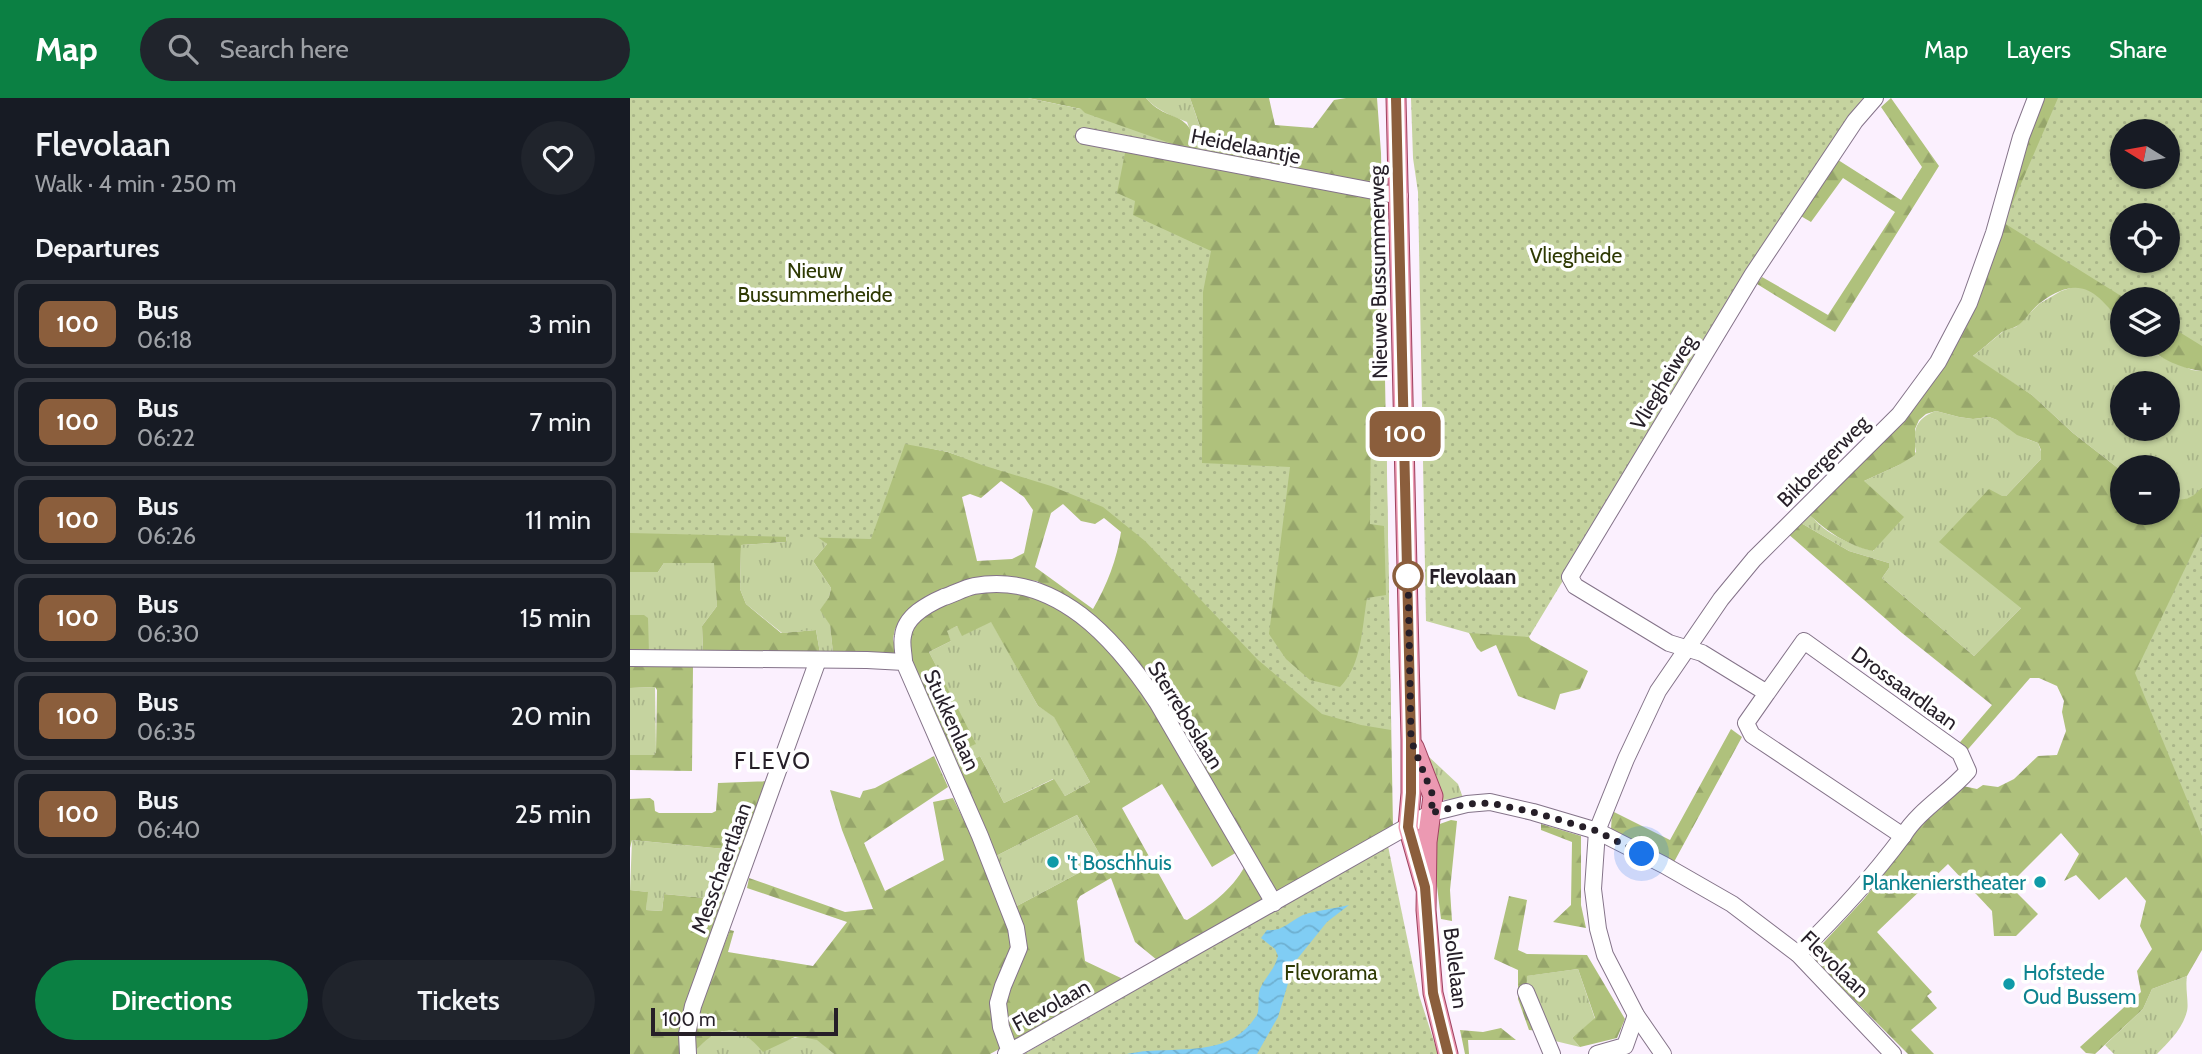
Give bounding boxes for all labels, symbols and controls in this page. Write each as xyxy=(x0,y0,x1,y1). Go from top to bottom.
search box xyxy=(140,18,630,81)
text: Map xyxy=(35,29,98,69)
icon: search xyxy=(164,30,202,68)
text: Search here xyxy=(220,33,349,65)
text: Map xyxy=(1924,35,1968,64)
text: Layers xyxy=(2006,35,2071,64)
text: Share xyxy=(2109,35,2167,64)
north arrow xyxy=(2110,119,2180,189)
map controls xyxy=(2110,119,2180,525)
button: heart xyxy=(521,121,595,195)
street label: Heidelaantje xyxy=(1189,123,1303,170)
text: Flevolaan xyxy=(35,124,171,164)
street label: Nieuwe Bussummerweg xyxy=(1364,164,1392,379)
text: Walk · 4 min · 250 m xyxy=(35,170,237,198)
button: locate xyxy=(2110,203,2180,273)
text: Departures xyxy=(35,232,159,264)
park label: Vliegheide xyxy=(1530,243,1622,268)
park label: Nieuw Bussummerheide xyxy=(737,258,893,307)
button: layers xyxy=(2110,287,2180,357)
text: Bus xyxy=(137,294,178,326)
text: 3 min xyxy=(528,308,591,340)
text: 100 xyxy=(56,309,99,338)
text: 06:18 xyxy=(137,326,192,354)
street label: Vliegheiweg xyxy=(1625,330,1701,434)
button: + xyxy=(2110,371,2180,441)
text: Bus xyxy=(137,392,178,424)
text: 7 min xyxy=(529,406,591,438)
text: 100 xyxy=(56,407,99,436)
street label: Bikbergerweg xyxy=(1772,410,1874,512)
line badge: 100 xyxy=(1365,411,1445,457)
text: 100 xyxy=(1384,419,1426,448)
text: 06:22 xyxy=(137,424,195,452)
button: − xyxy=(2110,455,2180,525)
text: Bus xyxy=(137,490,178,522)
text: 11 min xyxy=(525,504,591,536)
text: 100 xyxy=(56,505,99,534)
text: 06:26 xyxy=(137,522,196,550)
marker: Flevolaan xyxy=(1393,561,1423,591)
place label: Flevolaan xyxy=(1429,564,1516,589)
text: Bus xyxy=(137,588,178,620)
text: 15 min xyxy=(520,602,591,634)
text: 100 xyxy=(56,603,99,632)
text: 06:30 xyxy=(137,620,199,648)
street label: Drossaardlaan xyxy=(1847,641,1963,735)
street label: Sterreboslaan xyxy=(1143,657,1229,773)
street label: Stukkenlaan xyxy=(919,666,985,774)
text: Bus xyxy=(137,686,178,718)
text: 20 min xyxy=(511,700,591,732)
text: 100 xyxy=(56,701,99,730)
text: 06:35 xyxy=(137,718,196,746)
district label: FLEVO xyxy=(734,747,812,775)
text: Bus xyxy=(137,784,178,816)
text: 25 min xyxy=(515,798,591,830)
text: 100 xyxy=(56,799,99,828)
street label: Messchaertlaan xyxy=(686,799,756,937)
text: 06:40 xyxy=(137,816,200,844)
your location xyxy=(1624,836,1659,871)
place label: 't Boschhuis xyxy=(1067,850,1172,875)
marker: 't Boschhuis xyxy=(1045,854,1061,870)
place label: Plankenierstheater xyxy=(1862,870,2026,895)
marker: Plankenierstheater xyxy=(2032,874,2048,890)
street label: Flevolaan xyxy=(1796,925,1874,1003)
street label: Bollelaan xyxy=(1439,926,1473,1010)
button: Directions xyxy=(35,960,308,1040)
button: Tickets xyxy=(322,960,595,1040)
park label: Flevorama xyxy=(1284,960,1378,985)
place label: Hofstede Oud Bussem xyxy=(2023,960,2136,1009)
street label: Flevolaan xyxy=(1008,973,1094,1037)
marker: Hofstede Oud Bussem xyxy=(2001,976,2017,992)
scale bar xyxy=(651,1005,838,1037)
text: 100 m xyxy=(662,1008,716,1031)

